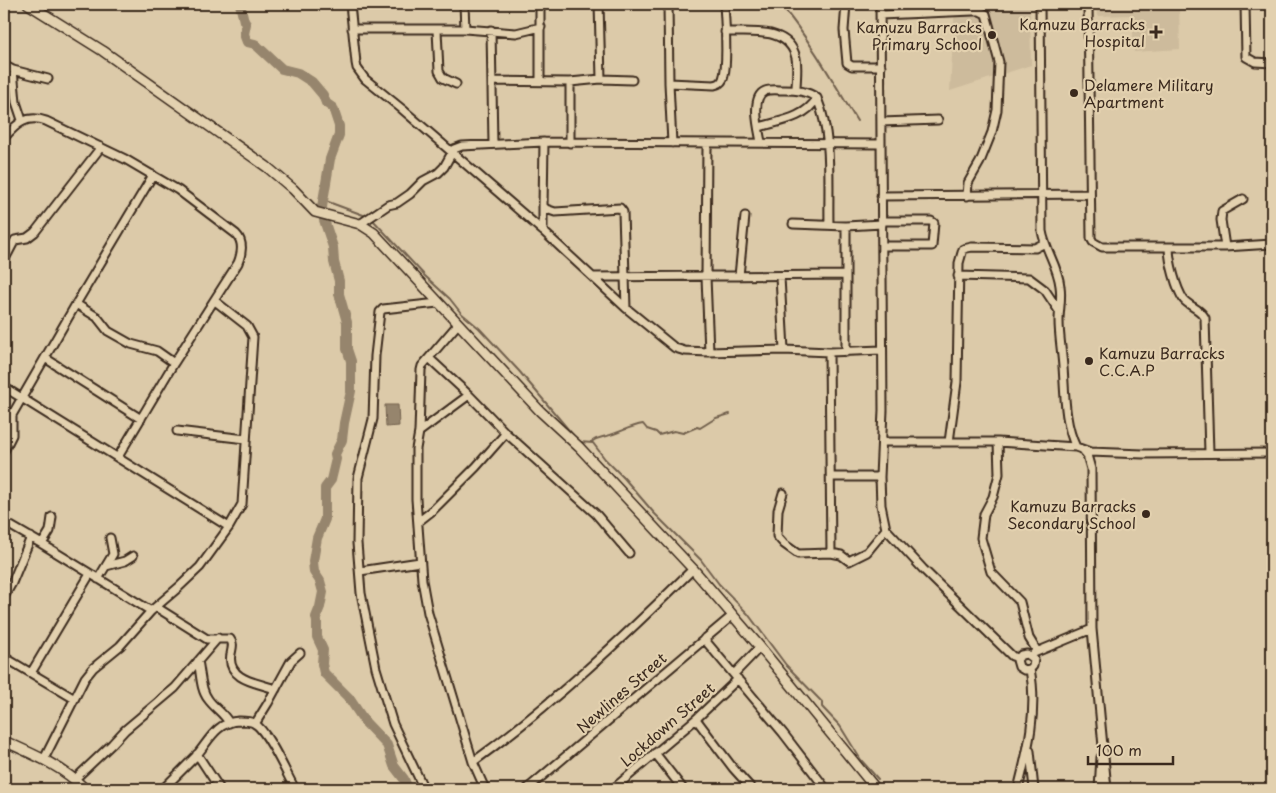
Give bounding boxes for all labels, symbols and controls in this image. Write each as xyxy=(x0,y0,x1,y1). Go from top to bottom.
place label: Kamuzu Barracks Hospital xyxy=(1019,12,1145,52)
place label: Kamuzu Barracks Primary School xyxy=(856,15,982,55)
marker: Kamuzu Barracks Hospital xyxy=(1149,25,1163,39)
marker: Kamuzu Barracks Primary School xyxy=(986,29,998,41)
place label: Delamere Military Apartment xyxy=(1084,73,1214,113)
marker: Delamere Military Apartment xyxy=(1068,87,1080,99)
place label: Kamuzu Barracks C.C.A.P xyxy=(1099,341,1225,381)
marker: Kamuzu Barracks C.C.A.P xyxy=(1083,355,1095,367)
place label: Kamuzu Barracks Secondary School xyxy=(1007,494,1136,534)
marker: Kamuzu Barracks Secondary School xyxy=(1140,508,1152,520)
street label: Newlines Street xyxy=(571,646,671,738)
street label: Lockdown Street xyxy=(615,676,719,772)
scale bar xyxy=(1088,733,1174,765)
text: 100 m xyxy=(1096,738,1142,761)

